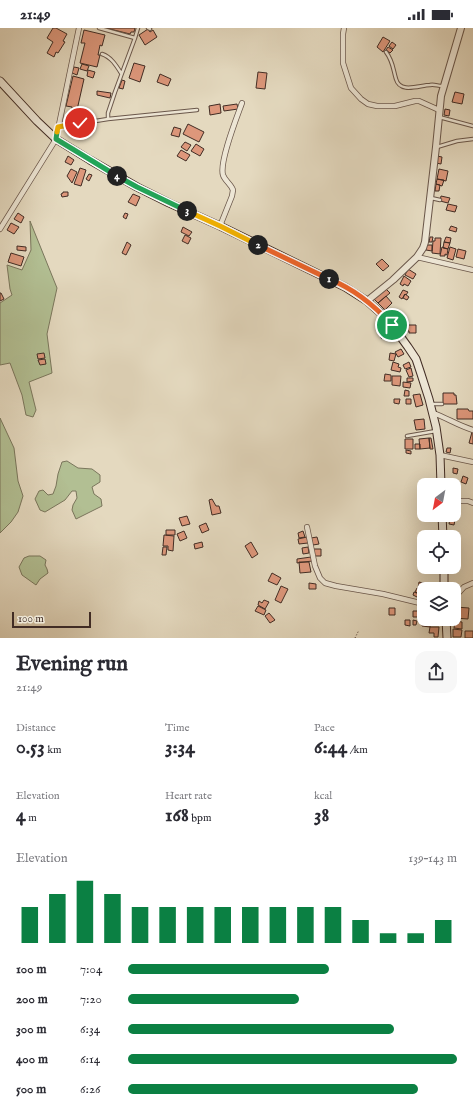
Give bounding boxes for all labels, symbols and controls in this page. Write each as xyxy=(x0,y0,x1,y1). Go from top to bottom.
text: 21:49 xyxy=(20,5,50,24)
pin xyxy=(63,106,97,140)
icon: check xyxy=(69,112,91,134)
pin: 4 xyxy=(107,166,127,186)
text: 4 xyxy=(114,169,120,183)
pin: 3 xyxy=(177,201,197,221)
text: 3 xyxy=(185,204,189,218)
pin: 2 xyxy=(248,235,268,255)
text: 2 xyxy=(255,238,261,252)
pin: 1 xyxy=(319,269,339,289)
text: 1 xyxy=(327,272,331,286)
pin xyxy=(375,308,409,342)
icon: arrive xyxy=(381,314,403,336)
north arrow xyxy=(417,478,461,522)
map controls xyxy=(417,478,461,626)
button: locate xyxy=(417,530,461,574)
button: layers xyxy=(417,582,461,626)
scale bar xyxy=(12,610,91,629)
text: 100 m xyxy=(18,612,44,626)
text: Evening run xyxy=(16,650,128,678)
button: share xyxy=(415,651,457,693)
text: 21:49 xyxy=(16,679,42,696)
text: Distance xyxy=(16,721,56,735)
text: Time xyxy=(165,721,189,735)
text: Pace xyxy=(314,721,335,735)
text: 0.53 xyxy=(16,735,45,760)
text: 3:34 xyxy=(165,735,195,760)
text: 6:44 xyxy=(314,735,347,760)
text: km xyxy=(45,743,62,757)
text: /km xyxy=(347,743,368,757)
text: Elevation xyxy=(16,789,60,803)
text: Heart rate xyxy=(165,789,212,803)
text: kcal xyxy=(314,789,332,803)
text: 4 xyxy=(16,803,26,828)
text: 168 xyxy=(165,803,189,828)
text: 38 xyxy=(314,803,329,828)
text: m xyxy=(26,811,37,825)
text: bpm xyxy=(189,811,211,825)
text: Elevation xyxy=(16,850,68,867)
text: 139–143 m xyxy=(408,850,457,867)
text: 100 m xyxy=(16,961,46,978)
text: 7:04 xyxy=(80,961,102,978)
text: 200 m xyxy=(16,991,48,1008)
text: 7:20 xyxy=(80,991,102,1008)
text: 300 m xyxy=(16,1021,47,1038)
text: 6:34 xyxy=(80,1021,100,1038)
text: 400 m xyxy=(16,1051,48,1068)
text: 6:14 xyxy=(80,1051,100,1068)
text: 500 m xyxy=(16,1081,46,1098)
text: 6:26 xyxy=(80,1081,101,1098)

